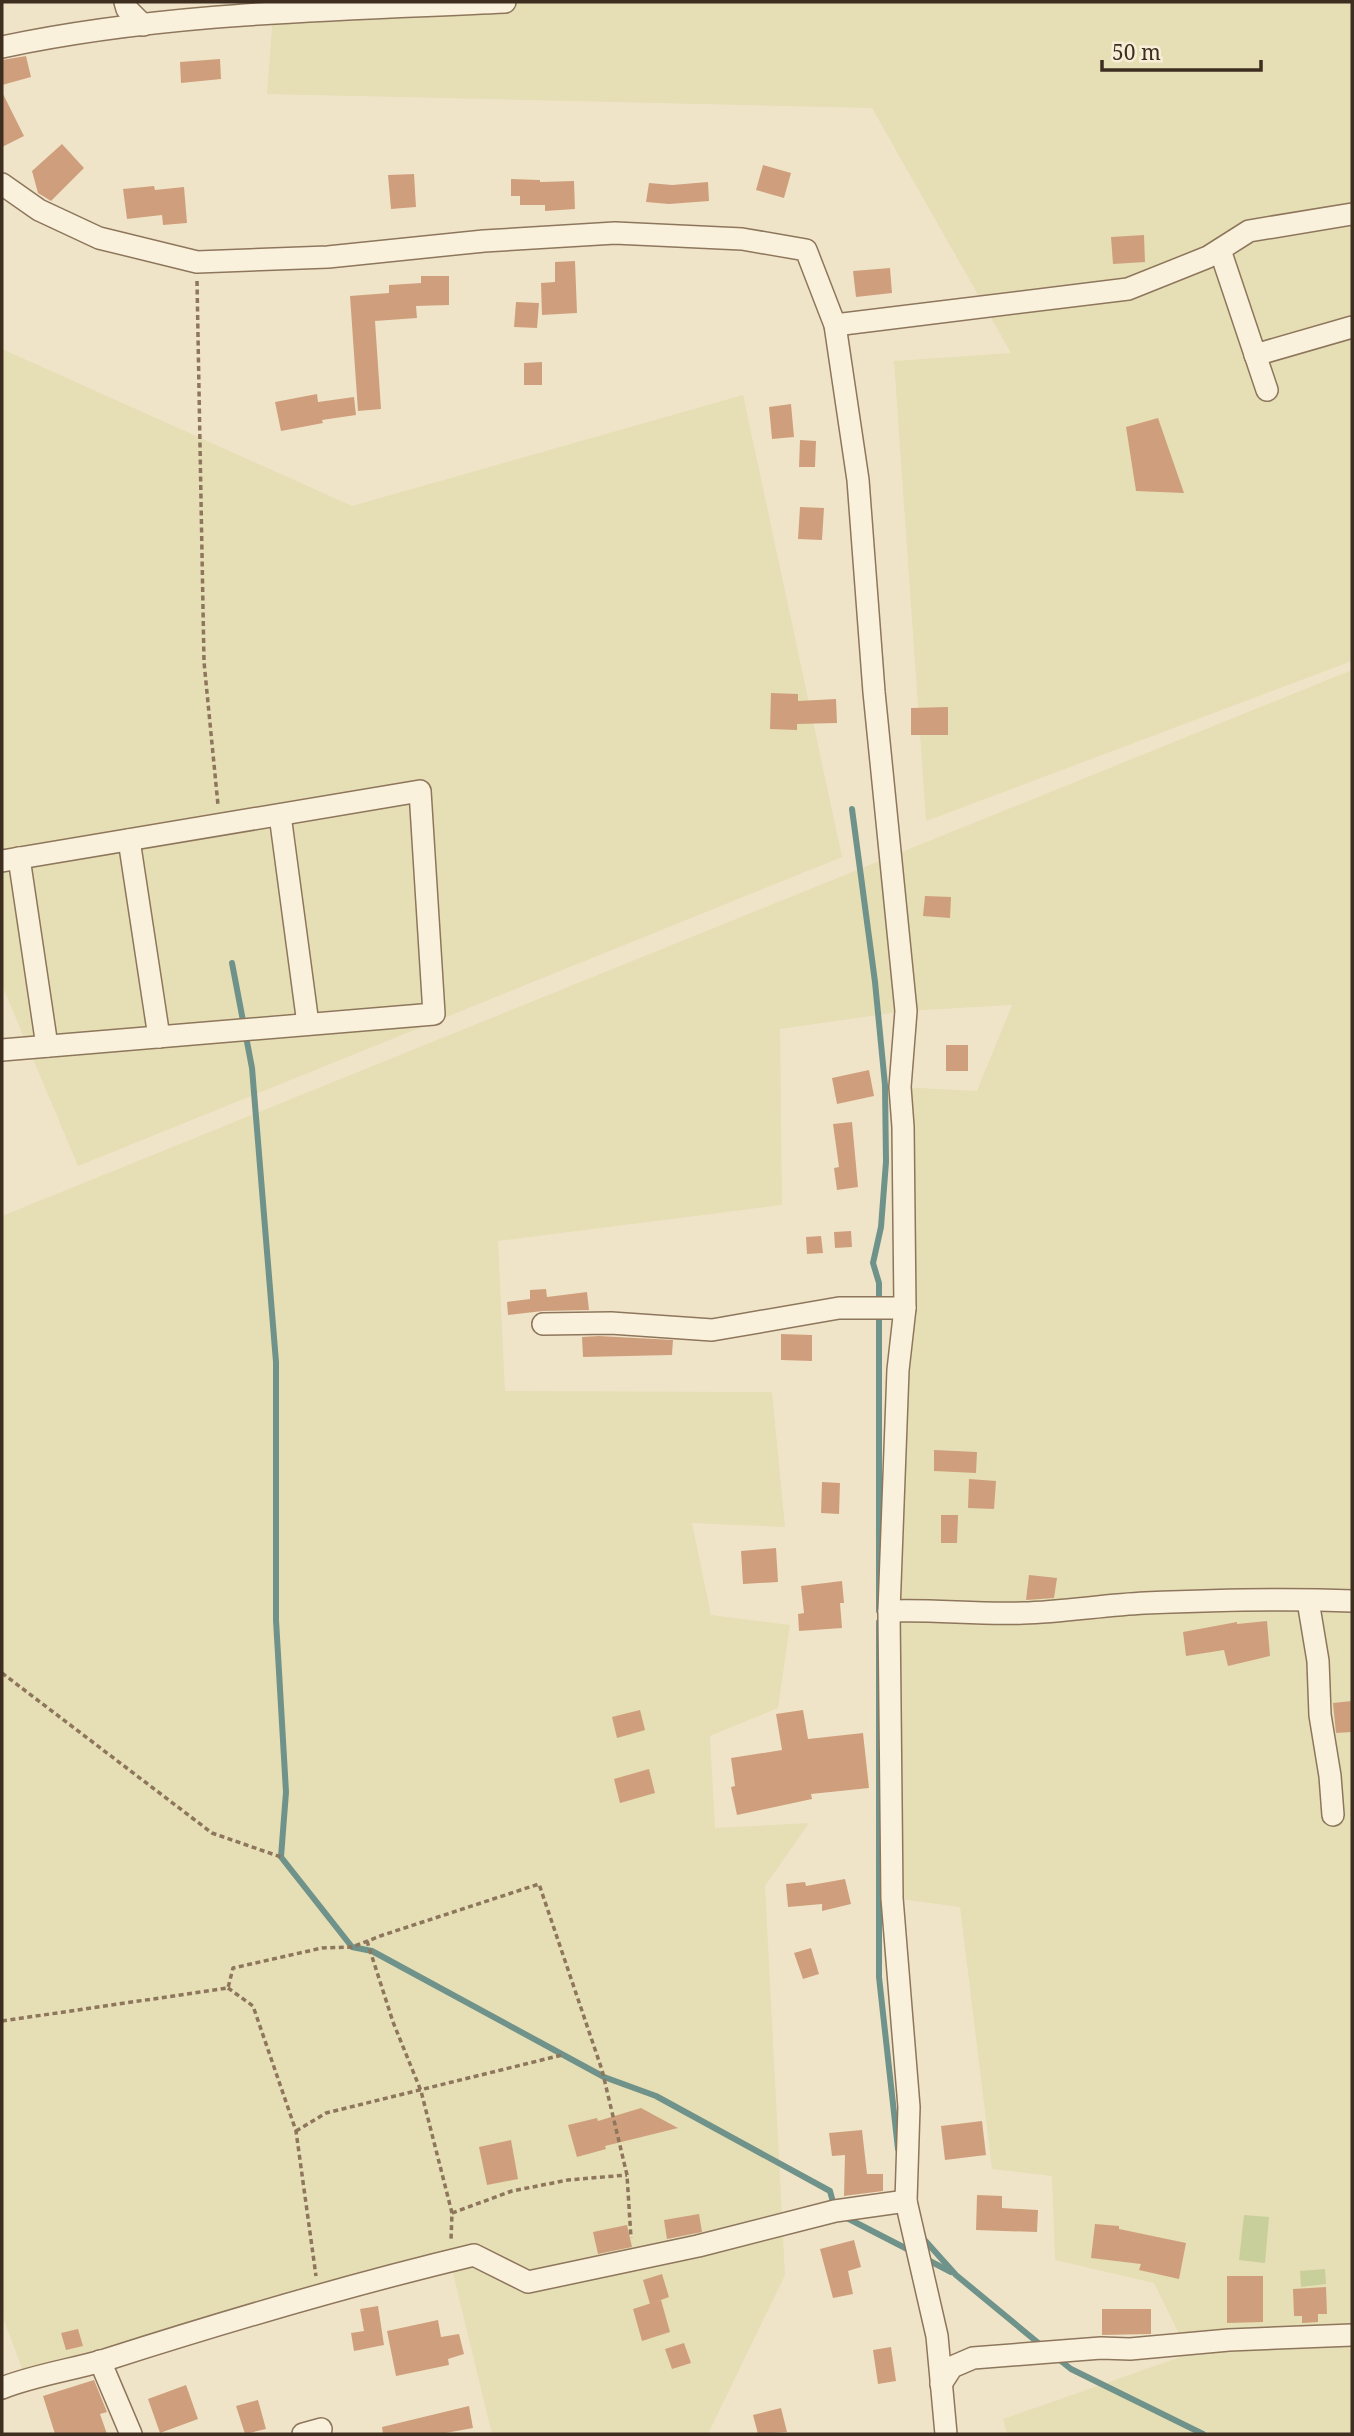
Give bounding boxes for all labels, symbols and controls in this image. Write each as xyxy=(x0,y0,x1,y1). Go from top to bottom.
scale bar xyxy=(1102,28,1261,72)
text: 50 m xyxy=(1112,38,1161,66)

